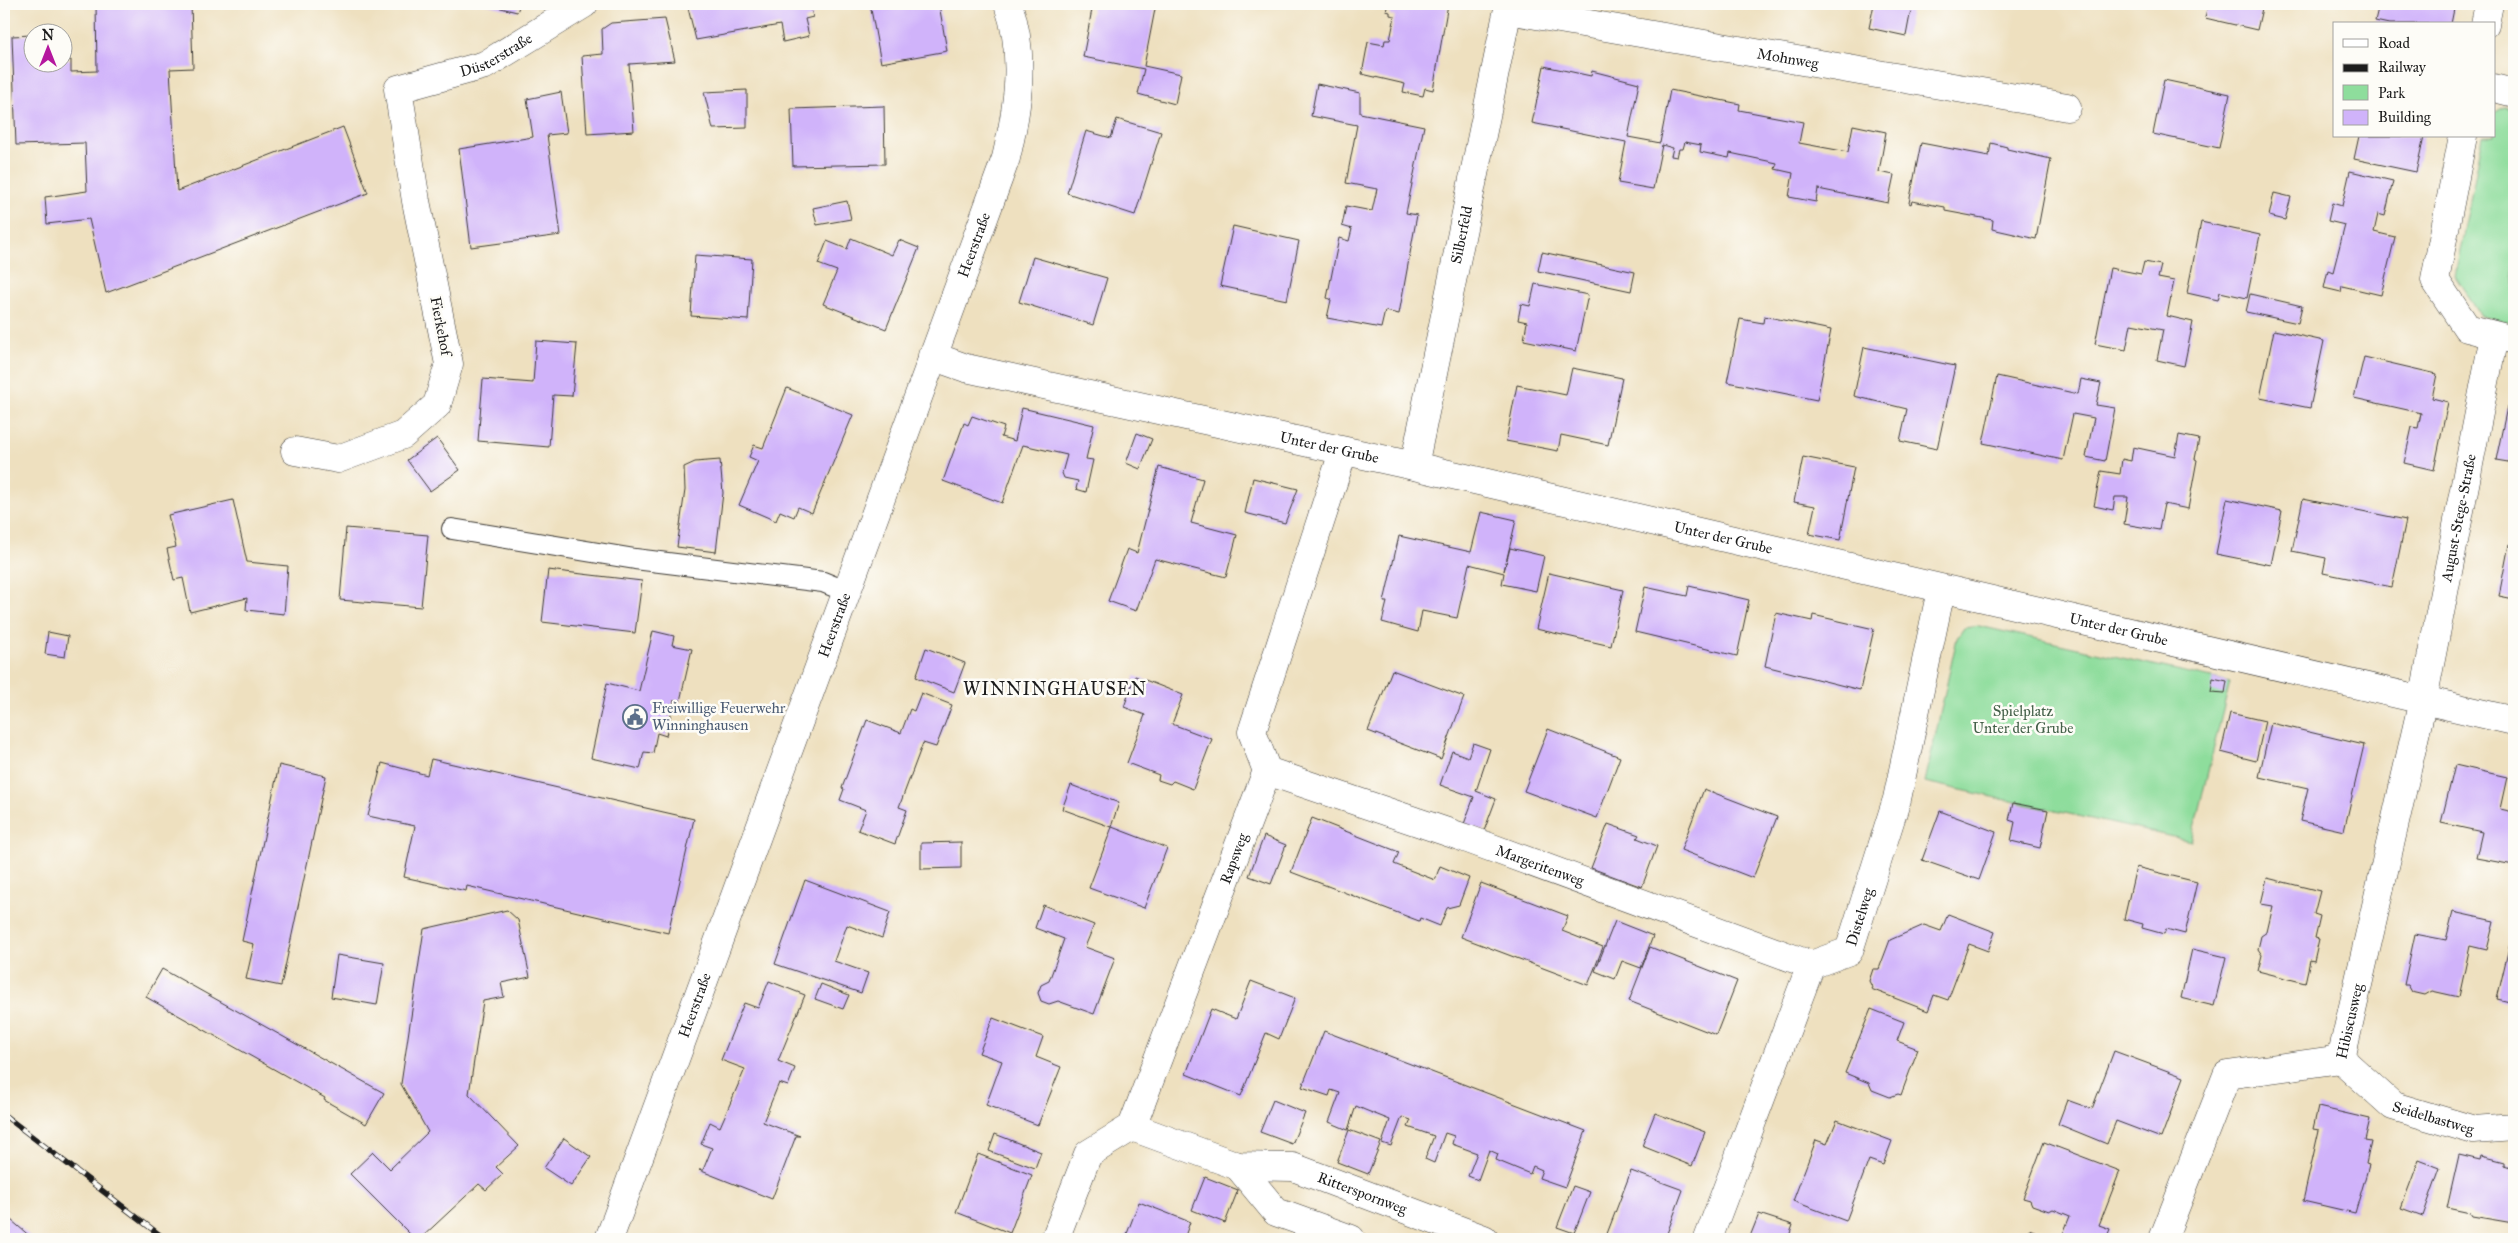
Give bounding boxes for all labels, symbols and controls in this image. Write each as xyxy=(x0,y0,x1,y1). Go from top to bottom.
north arrow xyxy=(22,22,72,72)
legend xyxy=(2333,22,2496,138)
text: N xyxy=(42,27,54,44)
street label: Düsterstraße xyxy=(458,29,535,81)
text: Road xyxy=(2378,34,2410,52)
street label: Mohnweg xyxy=(1756,44,1821,73)
text: Railway xyxy=(2378,58,2427,76)
text: Park xyxy=(2378,84,2405,102)
text: Building xyxy=(2378,108,2432,126)
street label: Silberfeld xyxy=(1447,204,1476,265)
street label: Heerstraße xyxy=(954,210,994,280)
street label: Fierkehof xyxy=(426,295,456,360)
street label: Unter der Grube xyxy=(1278,428,1381,467)
street label: August-Stege-Straße xyxy=(2437,452,2480,584)
street label: Unter der Grube xyxy=(1672,518,1774,558)
street label: Heerstraße xyxy=(814,590,855,660)
street label: Unter der Grube xyxy=(2068,609,2170,650)
district label: WINNINGHAUSEN xyxy=(963,678,1147,700)
place label: Freiwillige Feuerwehr Winninghausen xyxy=(652,699,786,734)
park label: Spielplatz Unter der Grube xyxy=(1973,702,2073,737)
public building icon: Freiwillige Feuerwehr Winninghausen xyxy=(622,704,648,730)
street label: Rapsweg xyxy=(1216,830,1252,886)
street label: Margeritenweg xyxy=(1493,841,1588,890)
street label: Distelweg xyxy=(1842,885,1878,948)
street label: Heerstraße xyxy=(675,970,715,1040)
street label: Hibiscusweg xyxy=(2332,981,2367,1061)
street label: Seidelbastweg xyxy=(2390,1097,2477,1139)
street label: Ritterspornweg xyxy=(1315,1168,1411,1219)

